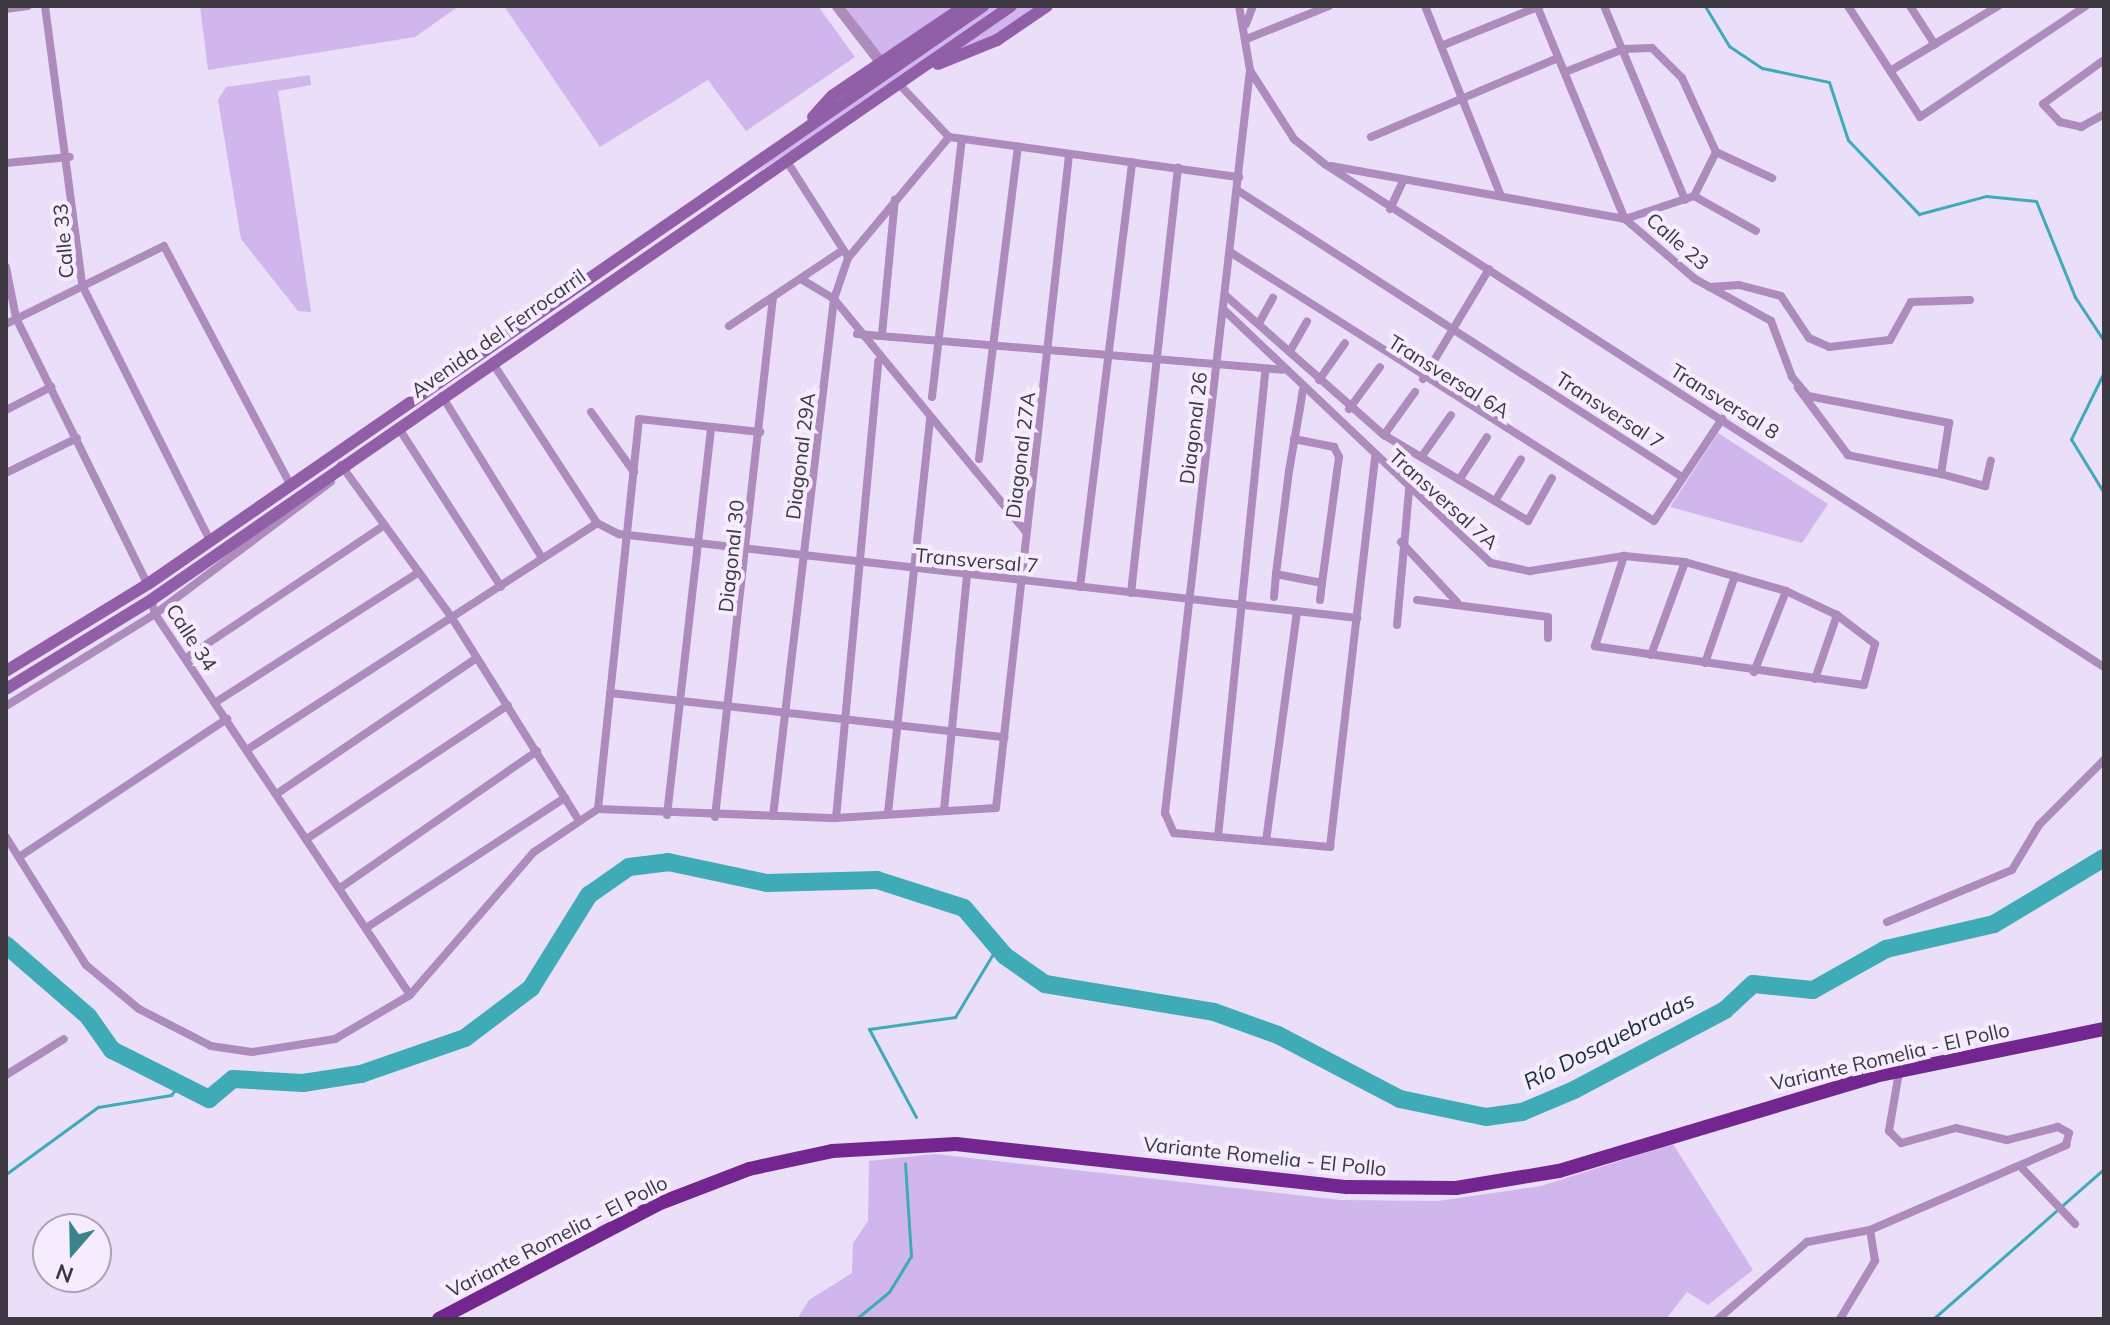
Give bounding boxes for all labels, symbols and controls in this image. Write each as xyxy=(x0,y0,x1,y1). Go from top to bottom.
street label: Calle 33 xyxy=(48,203,78,279)
street label: Calle 23 xyxy=(1642,207,1714,275)
street label: Avenida del Ferrocarril xyxy=(406,264,590,402)
street label: Transversal 6A xyxy=(1384,329,1514,423)
street label: Transversal 8 xyxy=(1666,358,1784,444)
street label: Transversal 7 xyxy=(1552,366,1668,454)
street label: Diagonal 26 xyxy=(1174,371,1212,485)
street label: Diagonal 27A xyxy=(1000,390,1040,520)
street label: Diagonal 29A xyxy=(780,391,820,521)
street label: Transversal 7A xyxy=(1385,444,1503,554)
street label: Diagonal 30 xyxy=(713,499,749,613)
street label: Transversal 7 xyxy=(914,543,1040,577)
street label: Calle 34 xyxy=(162,599,222,675)
water label: Río Dosquebradas xyxy=(1519,987,1699,1095)
street label: Variante Romelia - El Pollo xyxy=(1768,1017,2012,1095)
street label: Variante Romelia - El Pollo xyxy=(1142,1131,1388,1181)
street label: Variante Romelia - El Pollo xyxy=(443,1170,671,1302)
north arrow xyxy=(32,1213,112,1293)
text: N xyxy=(52,1258,77,1290)

